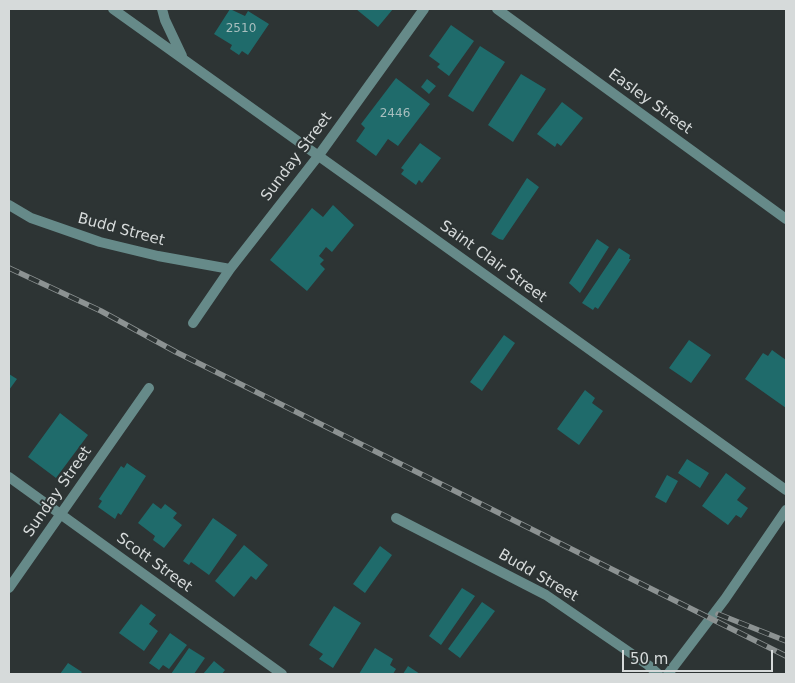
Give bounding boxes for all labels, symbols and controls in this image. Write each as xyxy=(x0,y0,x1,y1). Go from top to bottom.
house number: 2510 xyxy=(226,22,256,36)
street label: Easley Street xyxy=(605,66,695,138)
house number: 2446 xyxy=(380,107,410,121)
street label: Sunday Street xyxy=(258,109,336,205)
street label: Budd Street xyxy=(76,210,166,250)
street label: Saint Clair Street xyxy=(436,217,550,307)
street label: Sunday Street xyxy=(20,443,96,541)
street label: Scott Street xyxy=(113,530,195,596)
street label: Budd Street xyxy=(495,546,581,606)
scale bar xyxy=(625,640,776,672)
text: 50 m xyxy=(630,650,668,668)

